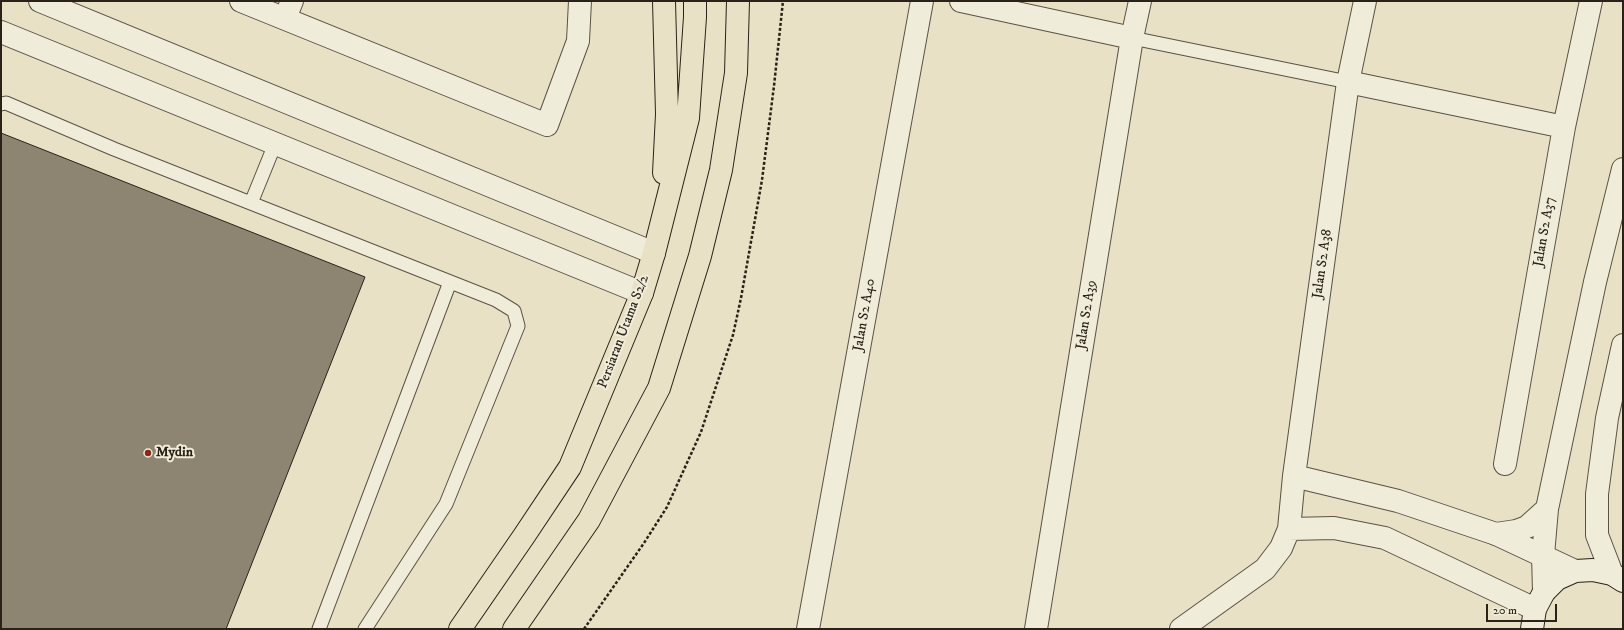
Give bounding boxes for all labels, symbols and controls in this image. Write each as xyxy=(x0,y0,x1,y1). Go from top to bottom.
street label: Jalan S2 A37 xyxy=(1531,196,1559,268)
street label: Jalan S2 A38 xyxy=(1310,228,1336,300)
street label: Persiaran Utama S2/2 xyxy=(595,273,653,391)
street label: Jalan S2 A40 xyxy=(850,277,880,353)
street label: Jalan S2 A39 xyxy=(1073,279,1101,351)
place label: Mydin xyxy=(156,445,193,461)
marker: Mydin xyxy=(143,448,153,458)
scale bar xyxy=(1488,596,1559,622)
text: 20 m xyxy=(1493,603,1517,618)

